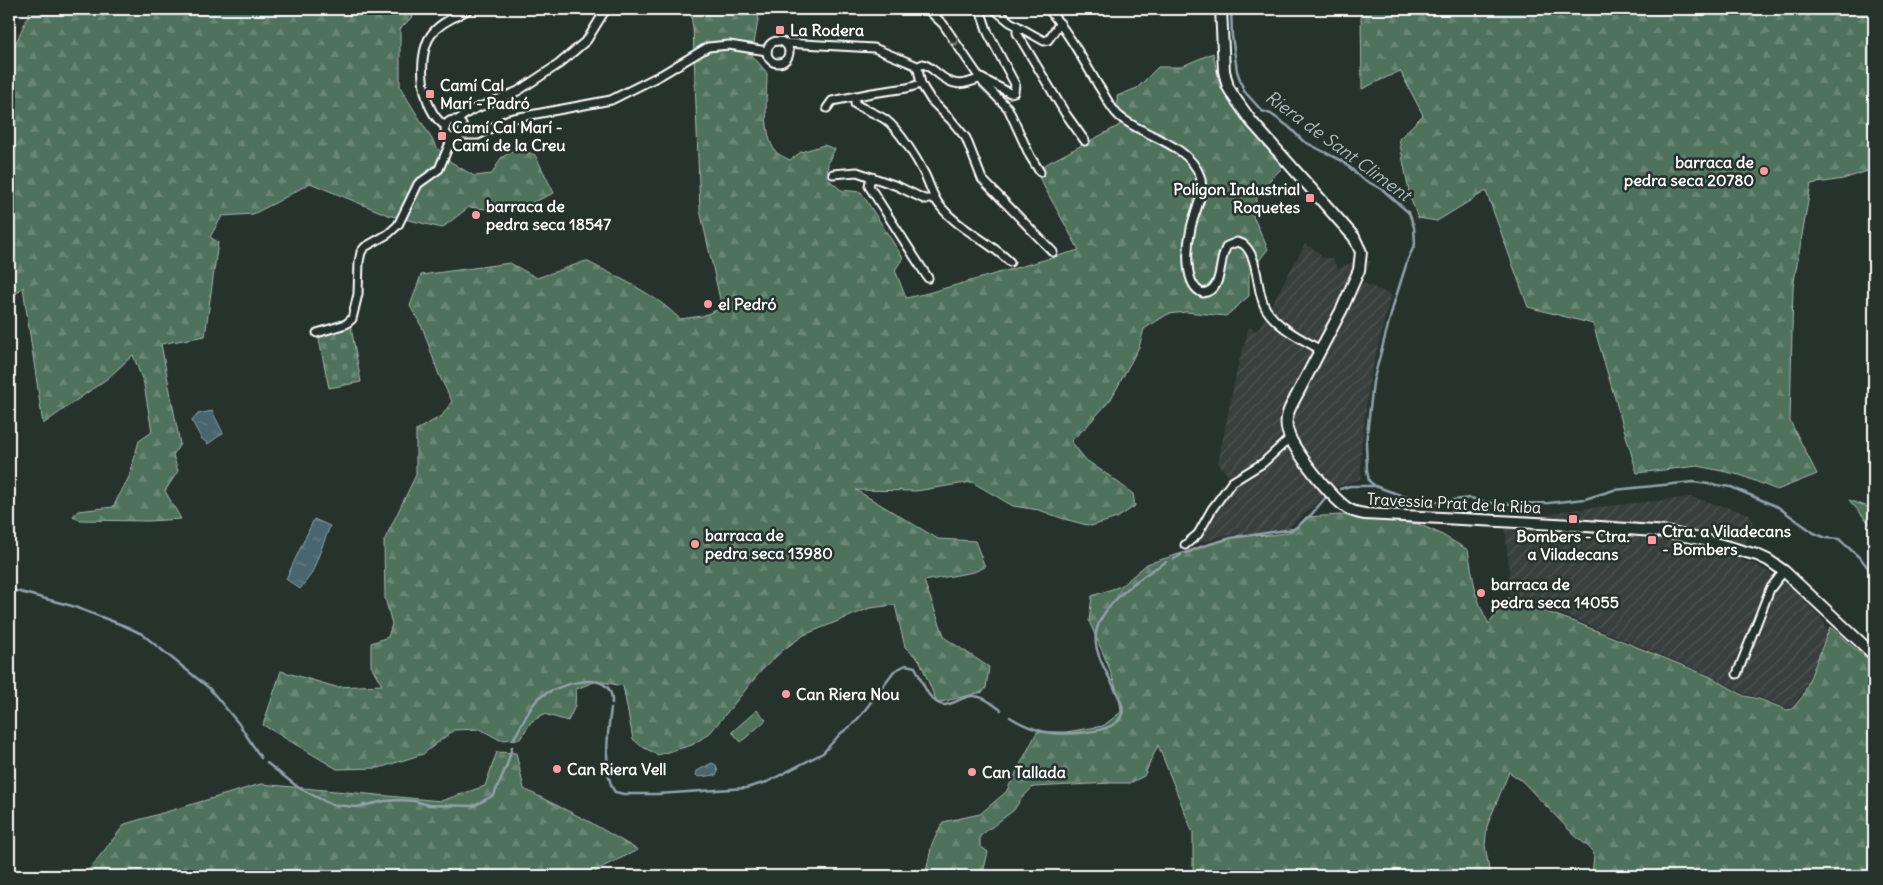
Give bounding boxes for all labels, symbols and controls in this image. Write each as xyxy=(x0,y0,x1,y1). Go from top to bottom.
place label: La Rodera xyxy=(790,20,864,40)
marker: La Rodera xyxy=(774,24,786,36)
one-way arrow xyxy=(948,37,958,46)
place label: Camí Cal Marí - Padró xyxy=(440,75,530,113)
water label: Riera de Sant Climent xyxy=(1261,85,1417,207)
marker: Camí Cal Marí - Padró xyxy=(424,88,436,100)
place label: Camí Cal Marí - Camí de la Creu xyxy=(452,117,566,155)
marker: Camí Cal Marí - Camí de la Creu xyxy=(436,130,448,142)
place label: barraca de pedra seca 20780 xyxy=(1624,152,1754,191)
marker: barraca de pedra seca 20780 xyxy=(1758,165,1770,177)
place label: Polígon Industrial Roquetes xyxy=(1173,179,1300,218)
marker: Polígon Industrial Roquetes xyxy=(1304,192,1316,204)
place label: barraca de pedra seca 18547 xyxy=(486,196,611,235)
marker: barraca de pedra seca 18547 xyxy=(470,209,482,221)
place label: el Pedró xyxy=(718,294,776,314)
marker: el Pedró xyxy=(702,298,714,310)
street label: Travessia Prat de la Riba xyxy=(1366,488,1542,518)
marker: Bombers - Ctra. a Viladecans xyxy=(1567,513,1579,525)
place label: Ctra. a Viladecans - Bombers xyxy=(1662,521,1791,559)
place label: barraca de pedra seca 13980 xyxy=(705,525,833,564)
place label: Bombers - Ctra. a Viladecans xyxy=(1516,526,1630,564)
marker: Ctra. a Viladecans - Bombers xyxy=(1646,534,1658,546)
marker: barraca de pedra seca 13980 xyxy=(689,538,701,550)
place label: barraca de pedra seca 14055 xyxy=(1491,574,1619,613)
marker: barraca de pedra seca 14055 xyxy=(1475,587,1487,599)
place label: Can Riera Nou xyxy=(796,684,900,704)
marker: Can Riera Nou xyxy=(780,688,792,700)
place label: Can Riera Vell xyxy=(567,759,666,779)
place label: Can Tallada xyxy=(982,762,1066,782)
marker: Can Riera Vell xyxy=(551,763,563,775)
marker: Can Tallada xyxy=(966,766,978,778)

